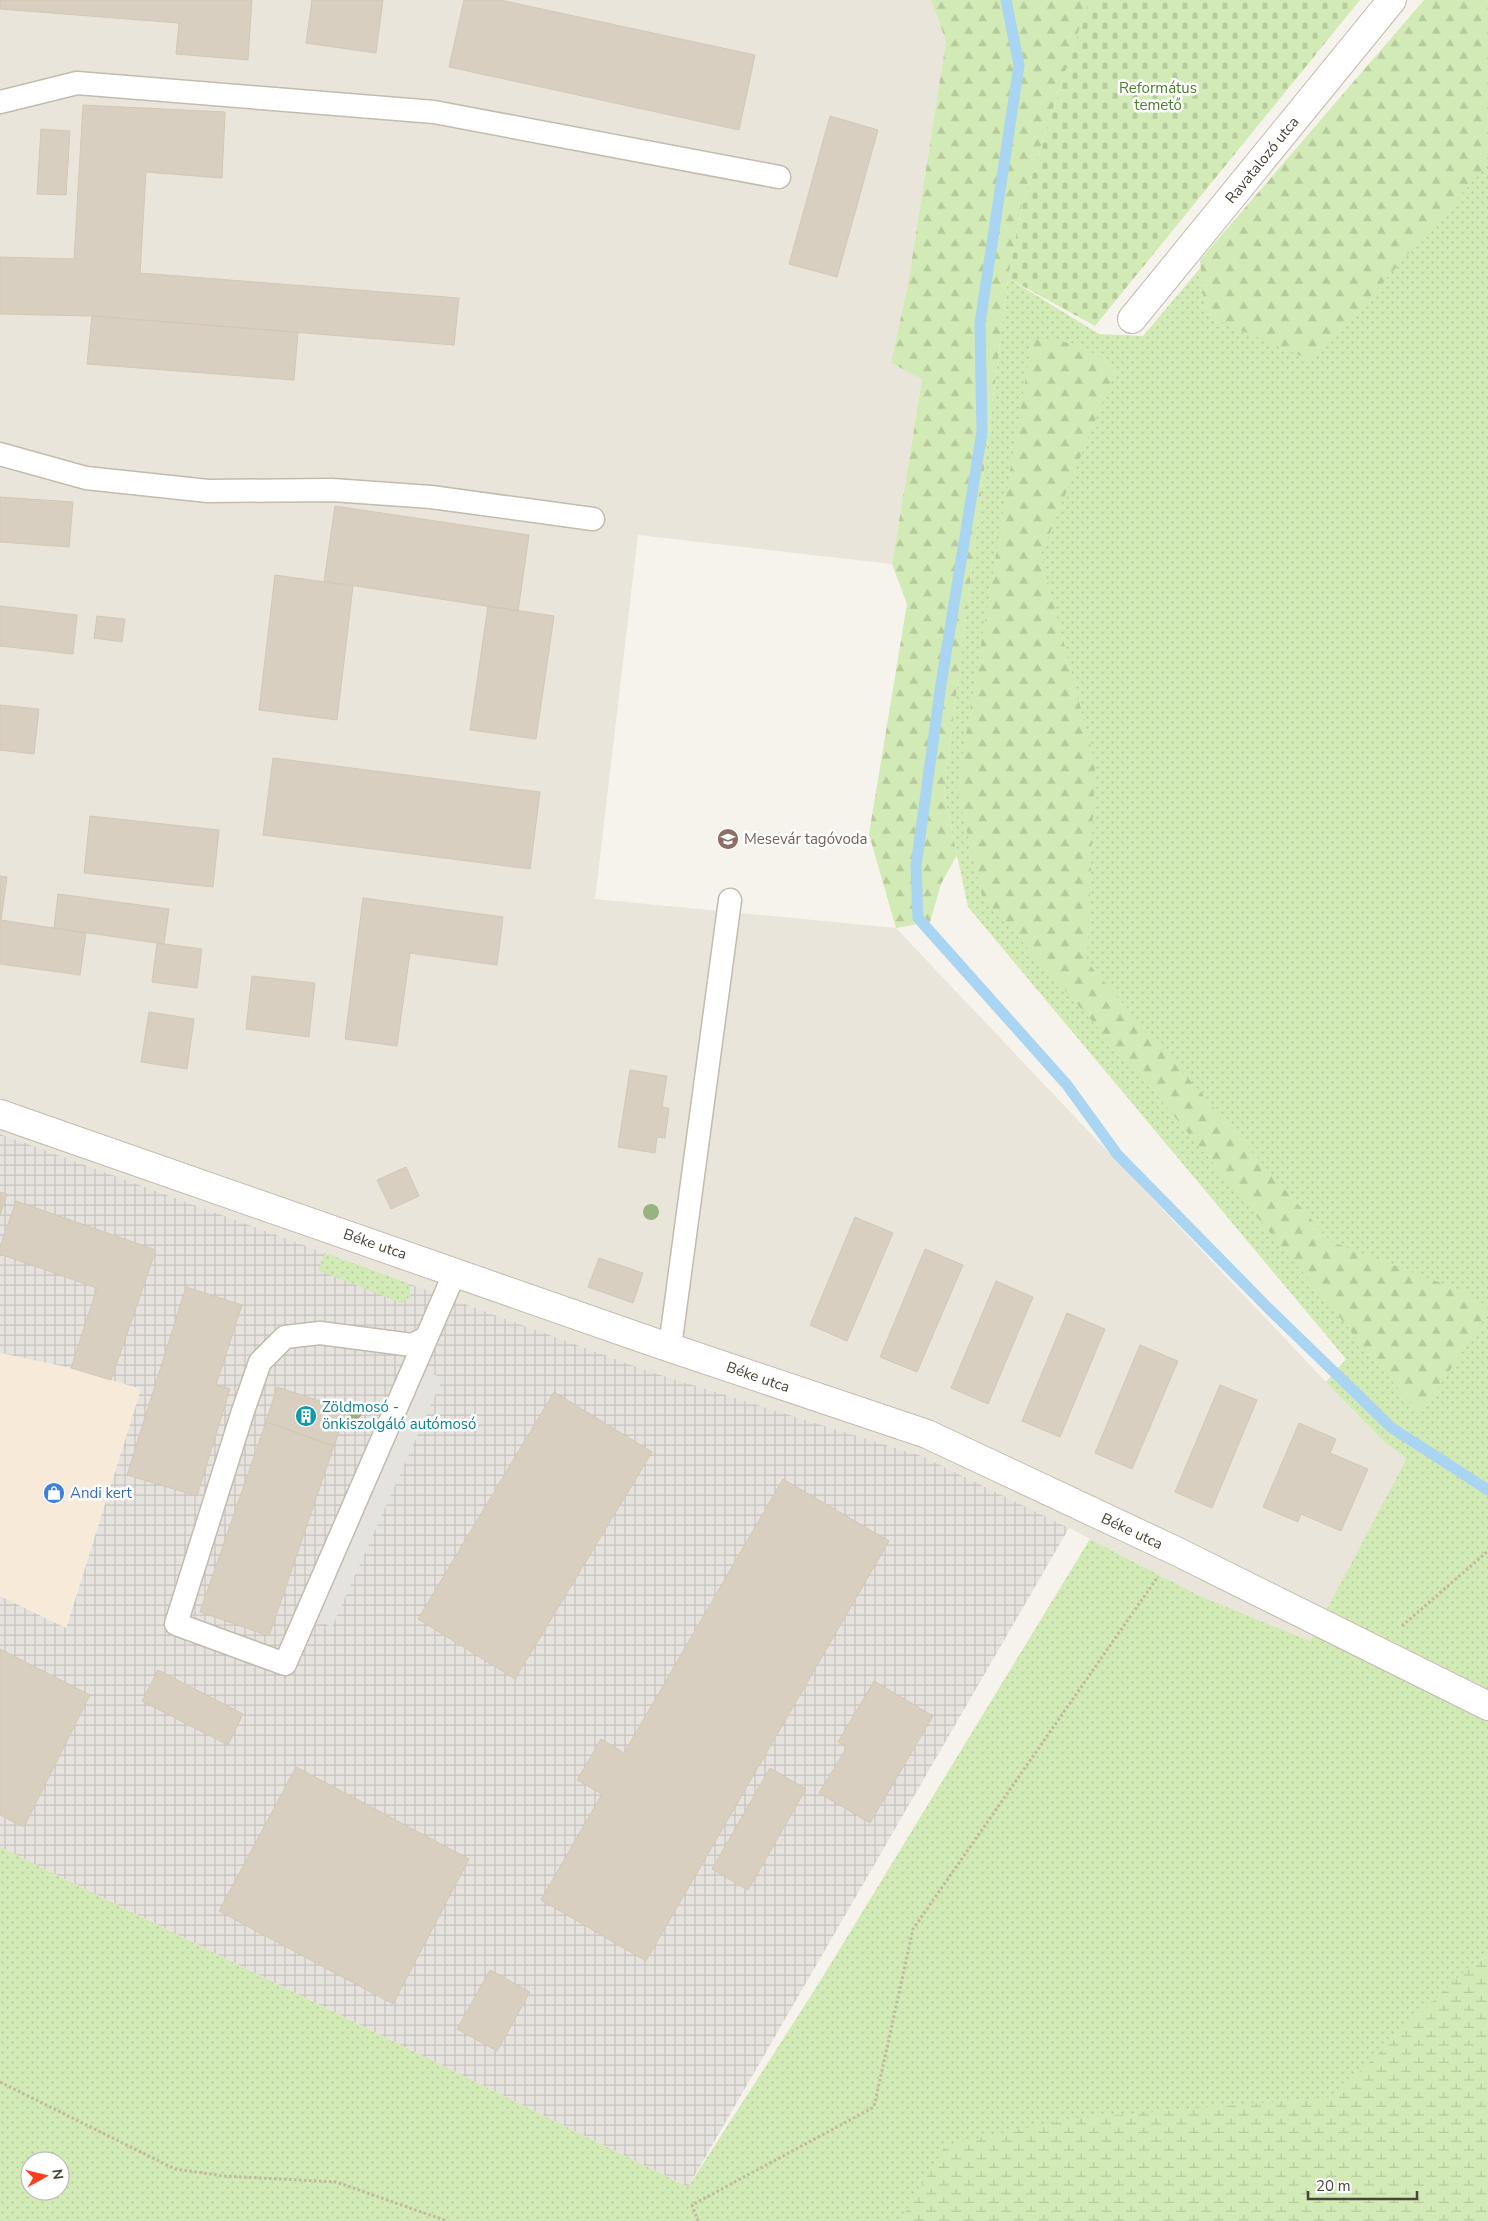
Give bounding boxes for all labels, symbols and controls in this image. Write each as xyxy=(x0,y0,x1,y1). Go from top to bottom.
park label: Református temető xyxy=(1119,78,1197,115)
street label: Ravatalozó utca xyxy=(1221,112,1303,208)
school or university icon: Mesevár tagóvoda xyxy=(716,827,740,851)
place label: Mesevár tagóvoda xyxy=(744,829,868,849)
street label: Béke utca xyxy=(341,1224,409,1264)
street label: Béke utca xyxy=(724,1357,792,1397)
place label: Zöldmosó - önkiszolgáló autómosó xyxy=(322,1397,476,1434)
building icon: Zöldmosó - önkiszolgáló autómosó xyxy=(294,1404,318,1428)
shop icon: Andi kert xyxy=(42,1481,66,1505)
place label: Andi kert xyxy=(70,1483,133,1503)
street label: Béke utca xyxy=(1098,1508,1166,1554)
north arrow xyxy=(20,2151,70,2201)
text: N xyxy=(47,2168,68,2181)
scale bar xyxy=(1308,2168,1417,2200)
text: 20 m xyxy=(1316,2176,1351,2196)

